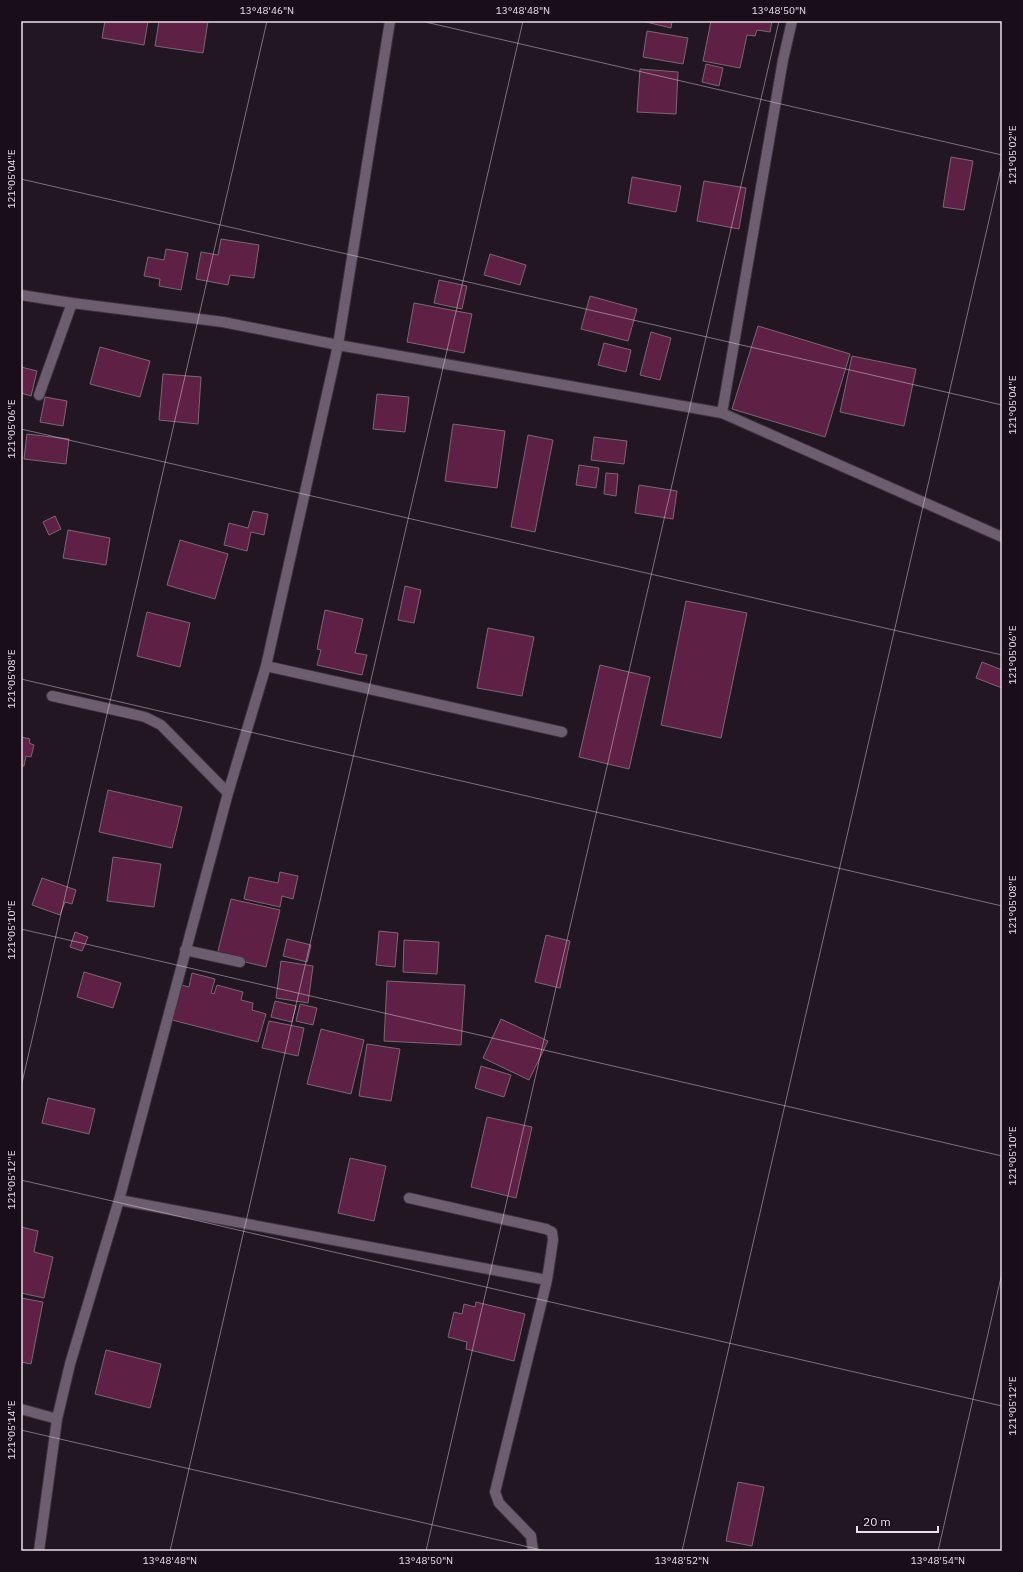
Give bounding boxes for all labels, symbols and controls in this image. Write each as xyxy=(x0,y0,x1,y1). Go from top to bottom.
text: 13°48'46"N xyxy=(240,4,294,17)
text: 13°48'48"N xyxy=(496,4,550,17)
text: 13°48'50"N xyxy=(752,4,806,17)
text: 121°05'02"E xyxy=(1006,125,1019,185)
text: 121°05'04"E xyxy=(5,149,18,209)
text: 121°05'04"E xyxy=(1006,375,1019,435)
text: 121°05'06"E xyxy=(5,399,18,459)
text: 121°05'06"E xyxy=(1006,625,1019,685)
text: 121°05'08"E xyxy=(5,649,18,709)
text: 121°05'08"E xyxy=(1006,875,1019,935)
text: 121°05'10"E xyxy=(5,900,18,960)
text: 121°05'10"E xyxy=(1006,1126,1019,1186)
text: 121°05'12"E xyxy=(5,1150,18,1210)
text: 121°05'12"E xyxy=(1006,1376,1019,1436)
text: 121°05'14"E xyxy=(5,1400,18,1460)
scale bar xyxy=(857,1508,938,1534)
text: 20 m xyxy=(863,1514,891,1529)
text: 13°48'48"N xyxy=(143,1554,197,1567)
text: 13°48'50"N xyxy=(399,1554,453,1567)
text: 13°48'52"N xyxy=(655,1554,709,1567)
text: 13°48'54"N xyxy=(911,1554,965,1567)

